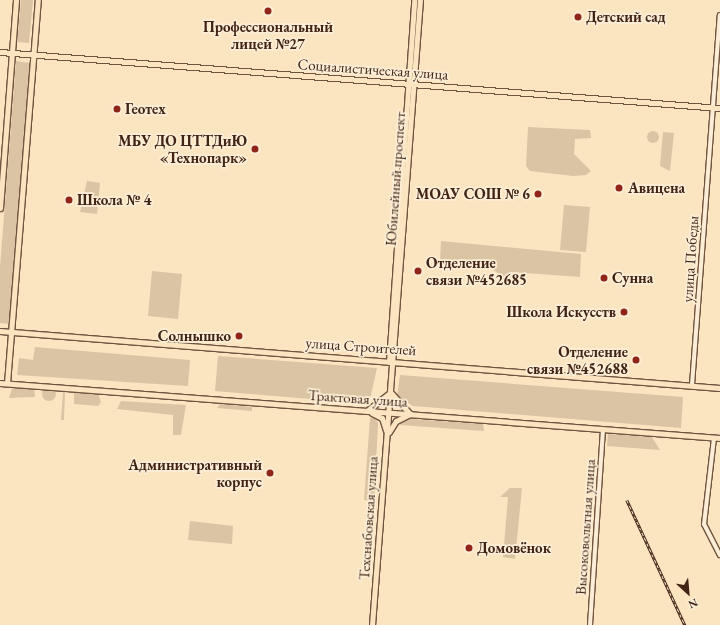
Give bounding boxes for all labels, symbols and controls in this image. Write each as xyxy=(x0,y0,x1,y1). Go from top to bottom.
marker: Профессиональный лицей №27 xyxy=(263,6,273,16)
place label: Детский сад xyxy=(586,8,666,26)
marker: Детский сад xyxy=(573,12,583,22)
place label: Профессиональный лицей №27 xyxy=(203,17,333,52)
street label: Социалистическая улица xyxy=(297,55,449,83)
place label: Геотех xyxy=(125,100,166,118)
marker: Геотех xyxy=(112,104,122,114)
street label: Юбилейный проспект xyxy=(381,111,409,247)
place label: МБУ ДО ЦТТДиЮ «Технопарк» xyxy=(118,131,247,166)
marker: МБУ ДО ЦТТДиЮ «Технопарк» xyxy=(250,144,260,154)
place label: Авицена xyxy=(628,179,685,197)
marker: Авицена xyxy=(613,182,625,194)
place label: МОАУ СОШ № 6 xyxy=(416,185,530,203)
marker: МОАУ СОШ № 6 xyxy=(533,189,543,199)
place label: Школа № 4 xyxy=(77,191,151,209)
marker: Школа № 4 xyxy=(64,195,74,205)
street label: улица Победы xyxy=(678,215,702,303)
place label: Отделение связи №452685 xyxy=(426,253,527,288)
marker: Отделение связи №452685 xyxy=(413,266,423,276)
place label: Сунна xyxy=(612,269,653,287)
marker: Сунна xyxy=(599,273,609,283)
place label: Школа Искусств xyxy=(507,303,616,321)
marker: Школа Искусств xyxy=(619,307,629,317)
place label: Солнышко xyxy=(158,327,231,345)
marker: Солнышко xyxy=(234,331,244,341)
street label: улица Строителей xyxy=(305,333,417,359)
place label: Отделение связи №452688 xyxy=(527,342,628,377)
marker: Отделение связи №452688 xyxy=(631,355,641,365)
street label: Трактовая улица xyxy=(308,386,408,410)
place label: Административный корпус xyxy=(128,455,262,490)
street label: Техснабовская улица xyxy=(355,455,381,581)
street label: Высоковольтная улица xyxy=(571,458,599,596)
marker: Административный корпус xyxy=(265,468,275,478)
place label: Домовёнок xyxy=(477,539,551,557)
marker: Домовёнок xyxy=(464,543,474,553)
north arrow xyxy=(668,573,708,613)
text: N xyxy=(686,596,700,612)

